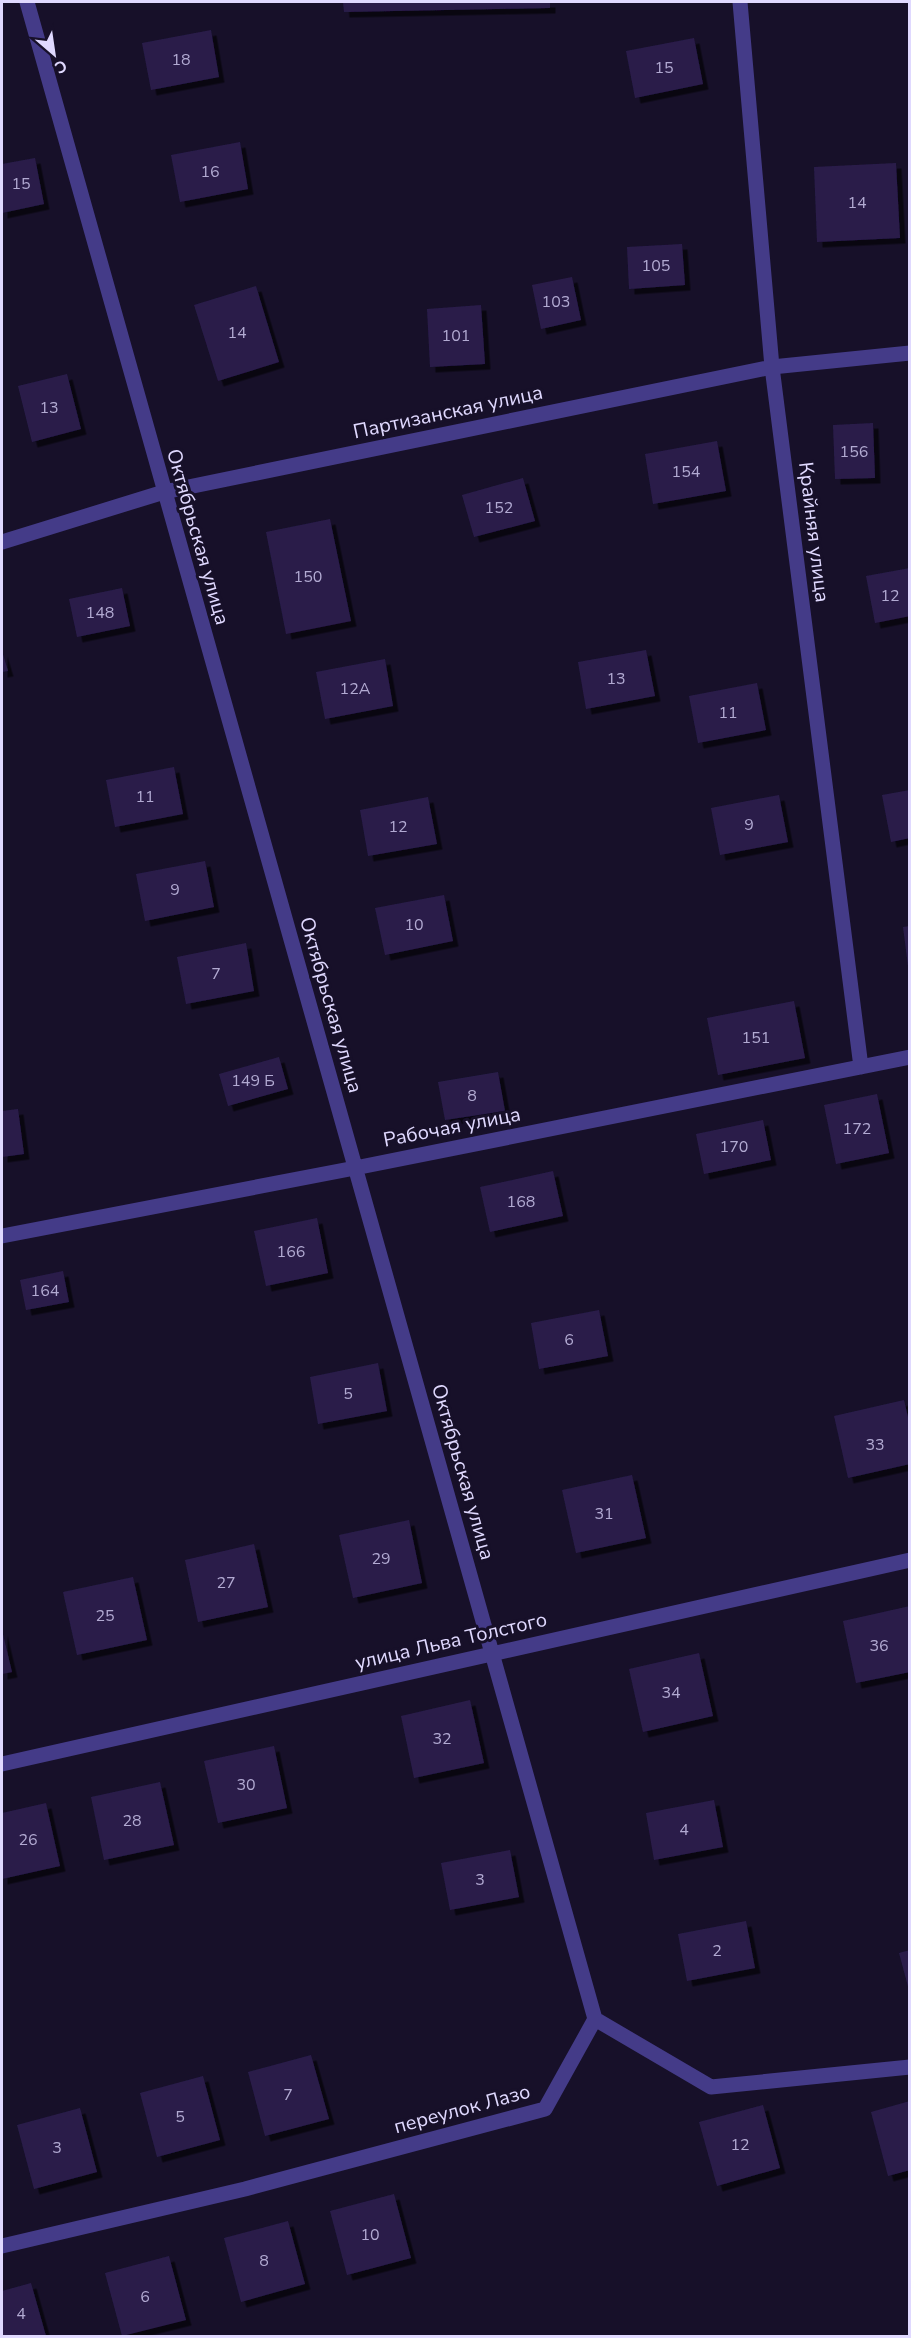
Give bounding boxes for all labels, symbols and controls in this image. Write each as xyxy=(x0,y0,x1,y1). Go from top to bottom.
north arrow xyxy=(24,24,84,84)
house number: 18 xyxy=(171,49,191,71)
text: С xyxy=(51,54,71,79)
house number: 15 xyxy=(654,57,674,79)
house number: 16 xyxy=(200,161,220,183)
house number: 15 xyxy=(11,173,31,195)
house number: 14 xyxy=(847,192,867,214)
house number: 105 xyxy=(642,255,670,277)
house number: 103 xyxy=(542,291,570,313)
house number: 14 xyxy=(227,322,247,344)
house number: 101 xyxy=(442,325,470,347)
street label: Партизанская улица xyxy=(351,379,545,445)
house number: 13 xyxy=(39,397,59,419)
house number: 156 xyxy=(840,441,868,463)
street label: Октябрьская улица xyxy=(160,446,236,628)
street label: Крайняя улица xyxy=(792,460,836,604)
house number: 154 xyxy=(672,461,701,483)
house number: 152 xyxy=(485,497,513,519)
house number: 150 xyxy=(294,566,322,588)
house number: 12 xyxy=(880,585,900,607)
house number: 148 xyxy=(86,602,114,624)
house number: 13 xyxy=(606,668,626,690)
house number: 12А xyxy=(340,678,371,700)
house number: 11 xyxy=(718,702,738,724)
house number: 11 xyxy=(135,786,155,808)
house number: 9 xyxy=(744,814,754,836)
house number: 12 xyxy=(388,816,408,838)
house number: 9 xyxy=(170,879,180,901)
street label: Октябрьская улица xyxy=(293,914,369,1096)
house number: 10 xyxy=(404,914,424,936)
house number: 7 xyxy=(211,963,221,985)
house number: 151 xyxy=(742,1027,770,1049)
house number: 149 Б xyxy=(231,1070,275,1092)
house number: 8 xyxy=(467,1085,477,1107)
street label: Рабочая улица xyxy=(381,1100,523,1154)
house number: 172 xyxy=(843,1118,871,1140)
house number: 170 xyxy=(720,1136,748,1158)
house number: 168 xyxy=(507,1191,535,1213)
house number: 166 xyxy=(277,1241,305,1263)
house number: 164 xyxy=(31,1280,60,1302)
house number: 6 xyxy=(564,1329,574,1351)
street label: Октябрьская улица xyxy=(425,1381,501,1563)
house number: 5 xyxy=(343,1383,353,1405)
house number: 33 xyxy=(865,1434,885,1456)
house number: 31 xyxy=(594,1503,614,1525)
house number: 29 xyxy=(371,1548,391,1570)
house number: 27 xyxy=(216,1572,236,1594)
house number: 25 xyxy=(95,1605,115,1627)
street label: улица Льва Толстого xyxy=(352,1606,550,1676)
house number: 36 xyxy=(869,1635,889,1657)
house number: 34 xyxy=(661,1682,681,1704)
house number: 32 xyxy=(432,1728,452,1750)
house number: 30 xyxy=(236,1774,256,1796)
house number: 28 xyxy=(122,1810,142,1832)
house number: 4 xyxy=(679,1819,689,1841)
house number: 26 xyxy=(18,1829,38,1851)
house number: 3 xyxy=(475,1869,485,1891)
house number: 2 xyxy=(712,1940,722,1962)
street label: переулок Лазо xyxy=(391,2078,533,2140)
house number: 7 xyxy=(283,2084,293,2106)
house number: 5 xyxy=(175,2106,185,2128)
house number: 12 xyxy=(730,2134,750,2156)
house number: 3 xyxy=(52,2137,62,2159)
house number: 10 xyxy=(360,2224,380,2246)
house number: 8 xyxy=(259,2250,269,2272)
house number: 6 xyxy=(140,2286,150,2308)
house number: 4 xyxy=(16,2303,26,2325)

